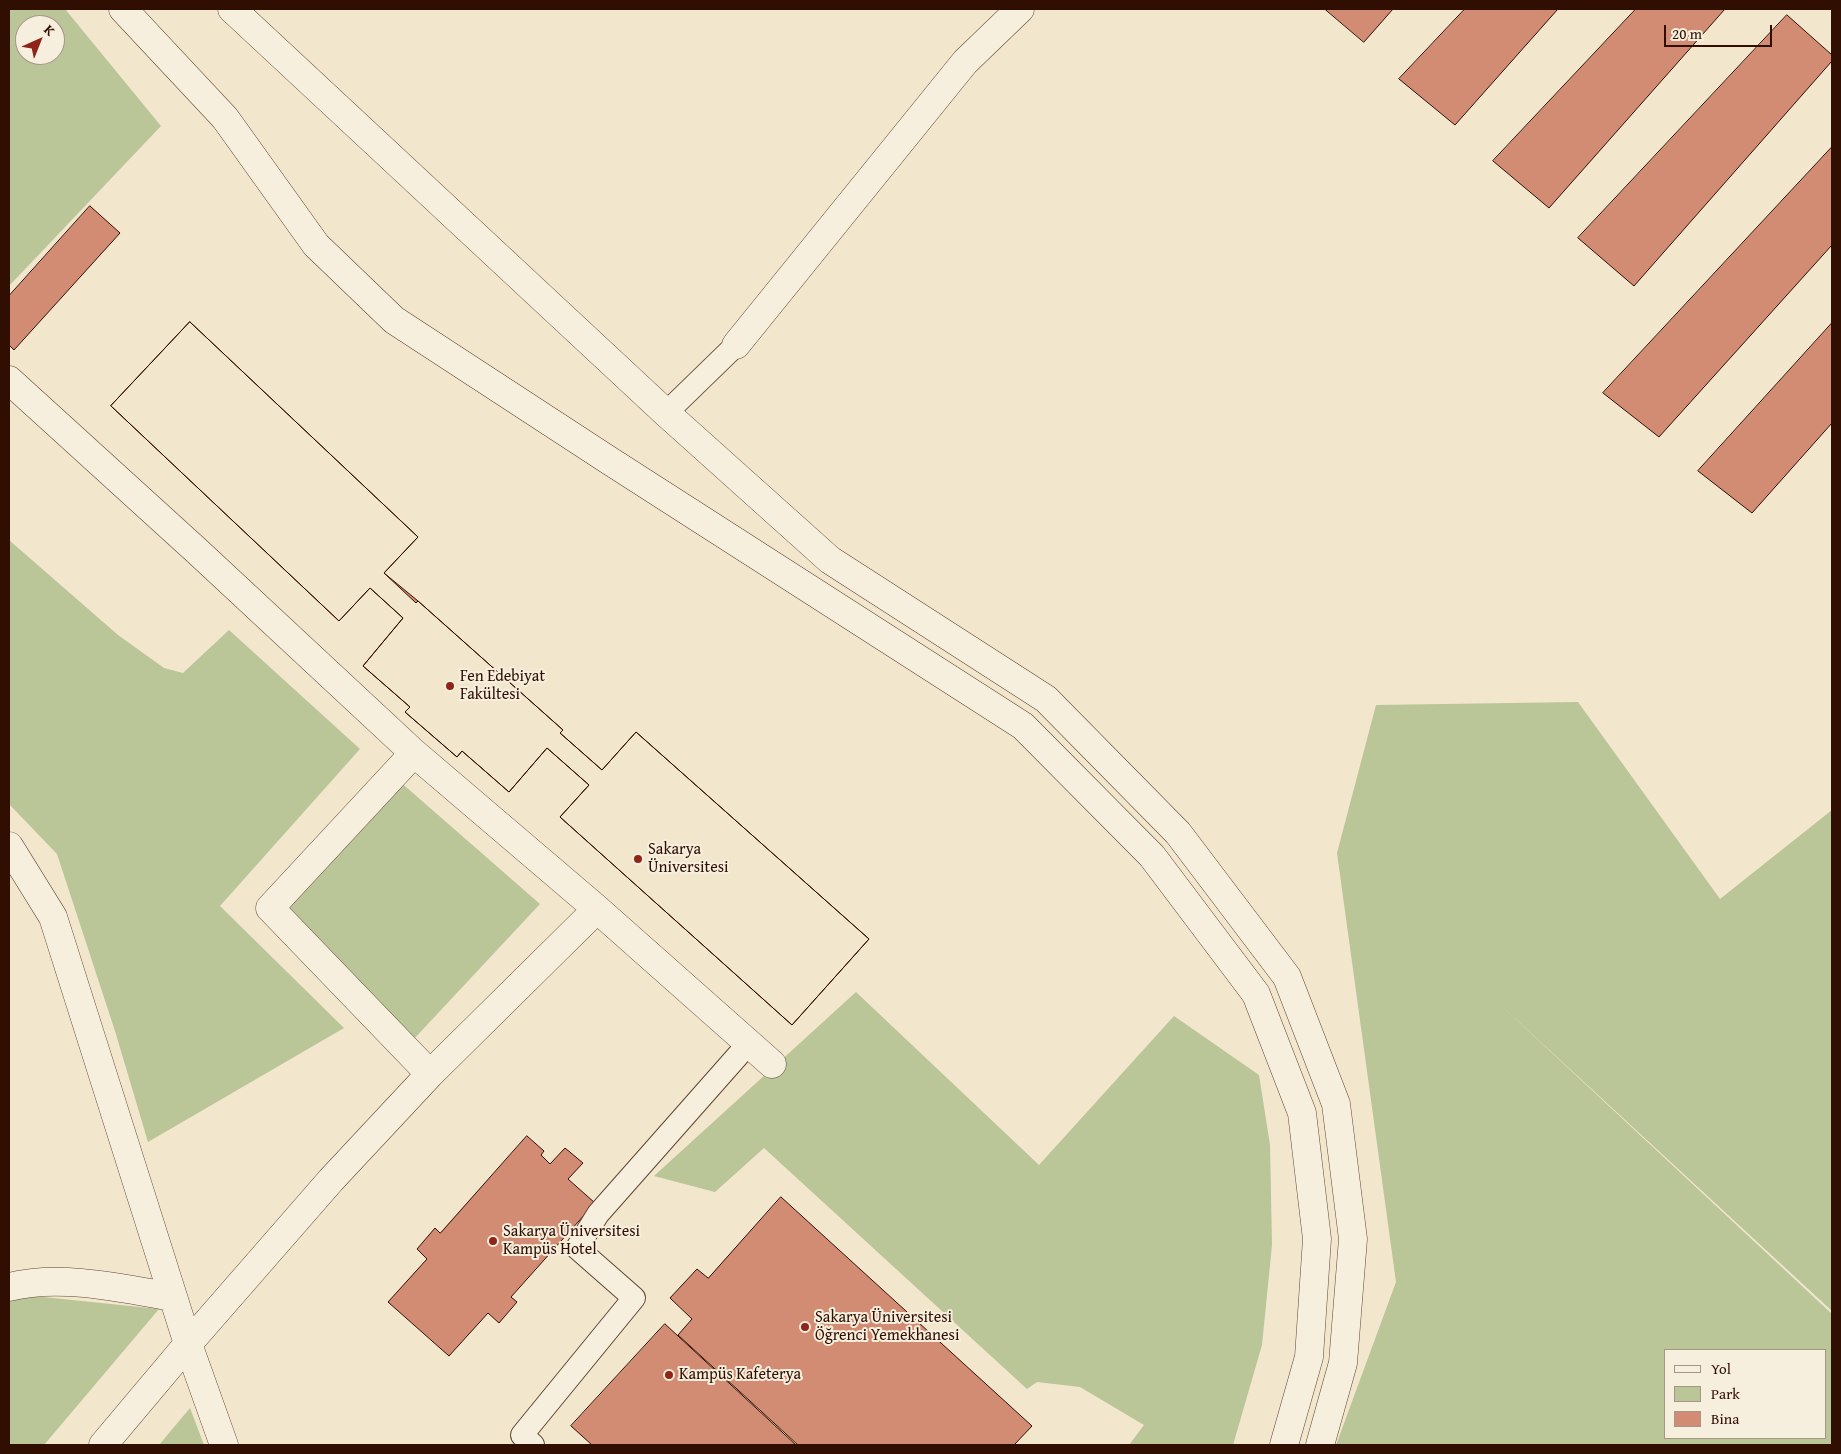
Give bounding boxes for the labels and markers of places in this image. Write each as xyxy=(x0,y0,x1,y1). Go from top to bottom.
place label: Fen Edebiyat Fakültesi xyxy=(460,667,545,705)
marker: Fen Edebiyat Fakültesi xyxy=(444,680,456,692)
place label: Sakarya Üniversitesi xyxy=(648,840,729,878)
marker: Sakarya Üniversitesi xyxy=(632,853,644,865)
place label: Sakarya Üniversitesi Kampüs Hotel xyxy=(503,1222,640,1260)
marker: Sakarya Üniversitesi Kampüs Hotel xyxy=(487,1235,499,1247)
place label: Sakarya Üniversitesi Öğrenci Yemekhanesi xyxy=(815,1308,959,1346)
marker: Sakarya Üniversitesi Öğrenci Yemekhanesi xyxy=(799,1321,811,1333)
place label: Kampüs Kafeterya xyxy=(679,1365,801,1385)
marker: Kampüs Kafeterya xyxy=(663,1369,675,1381)

